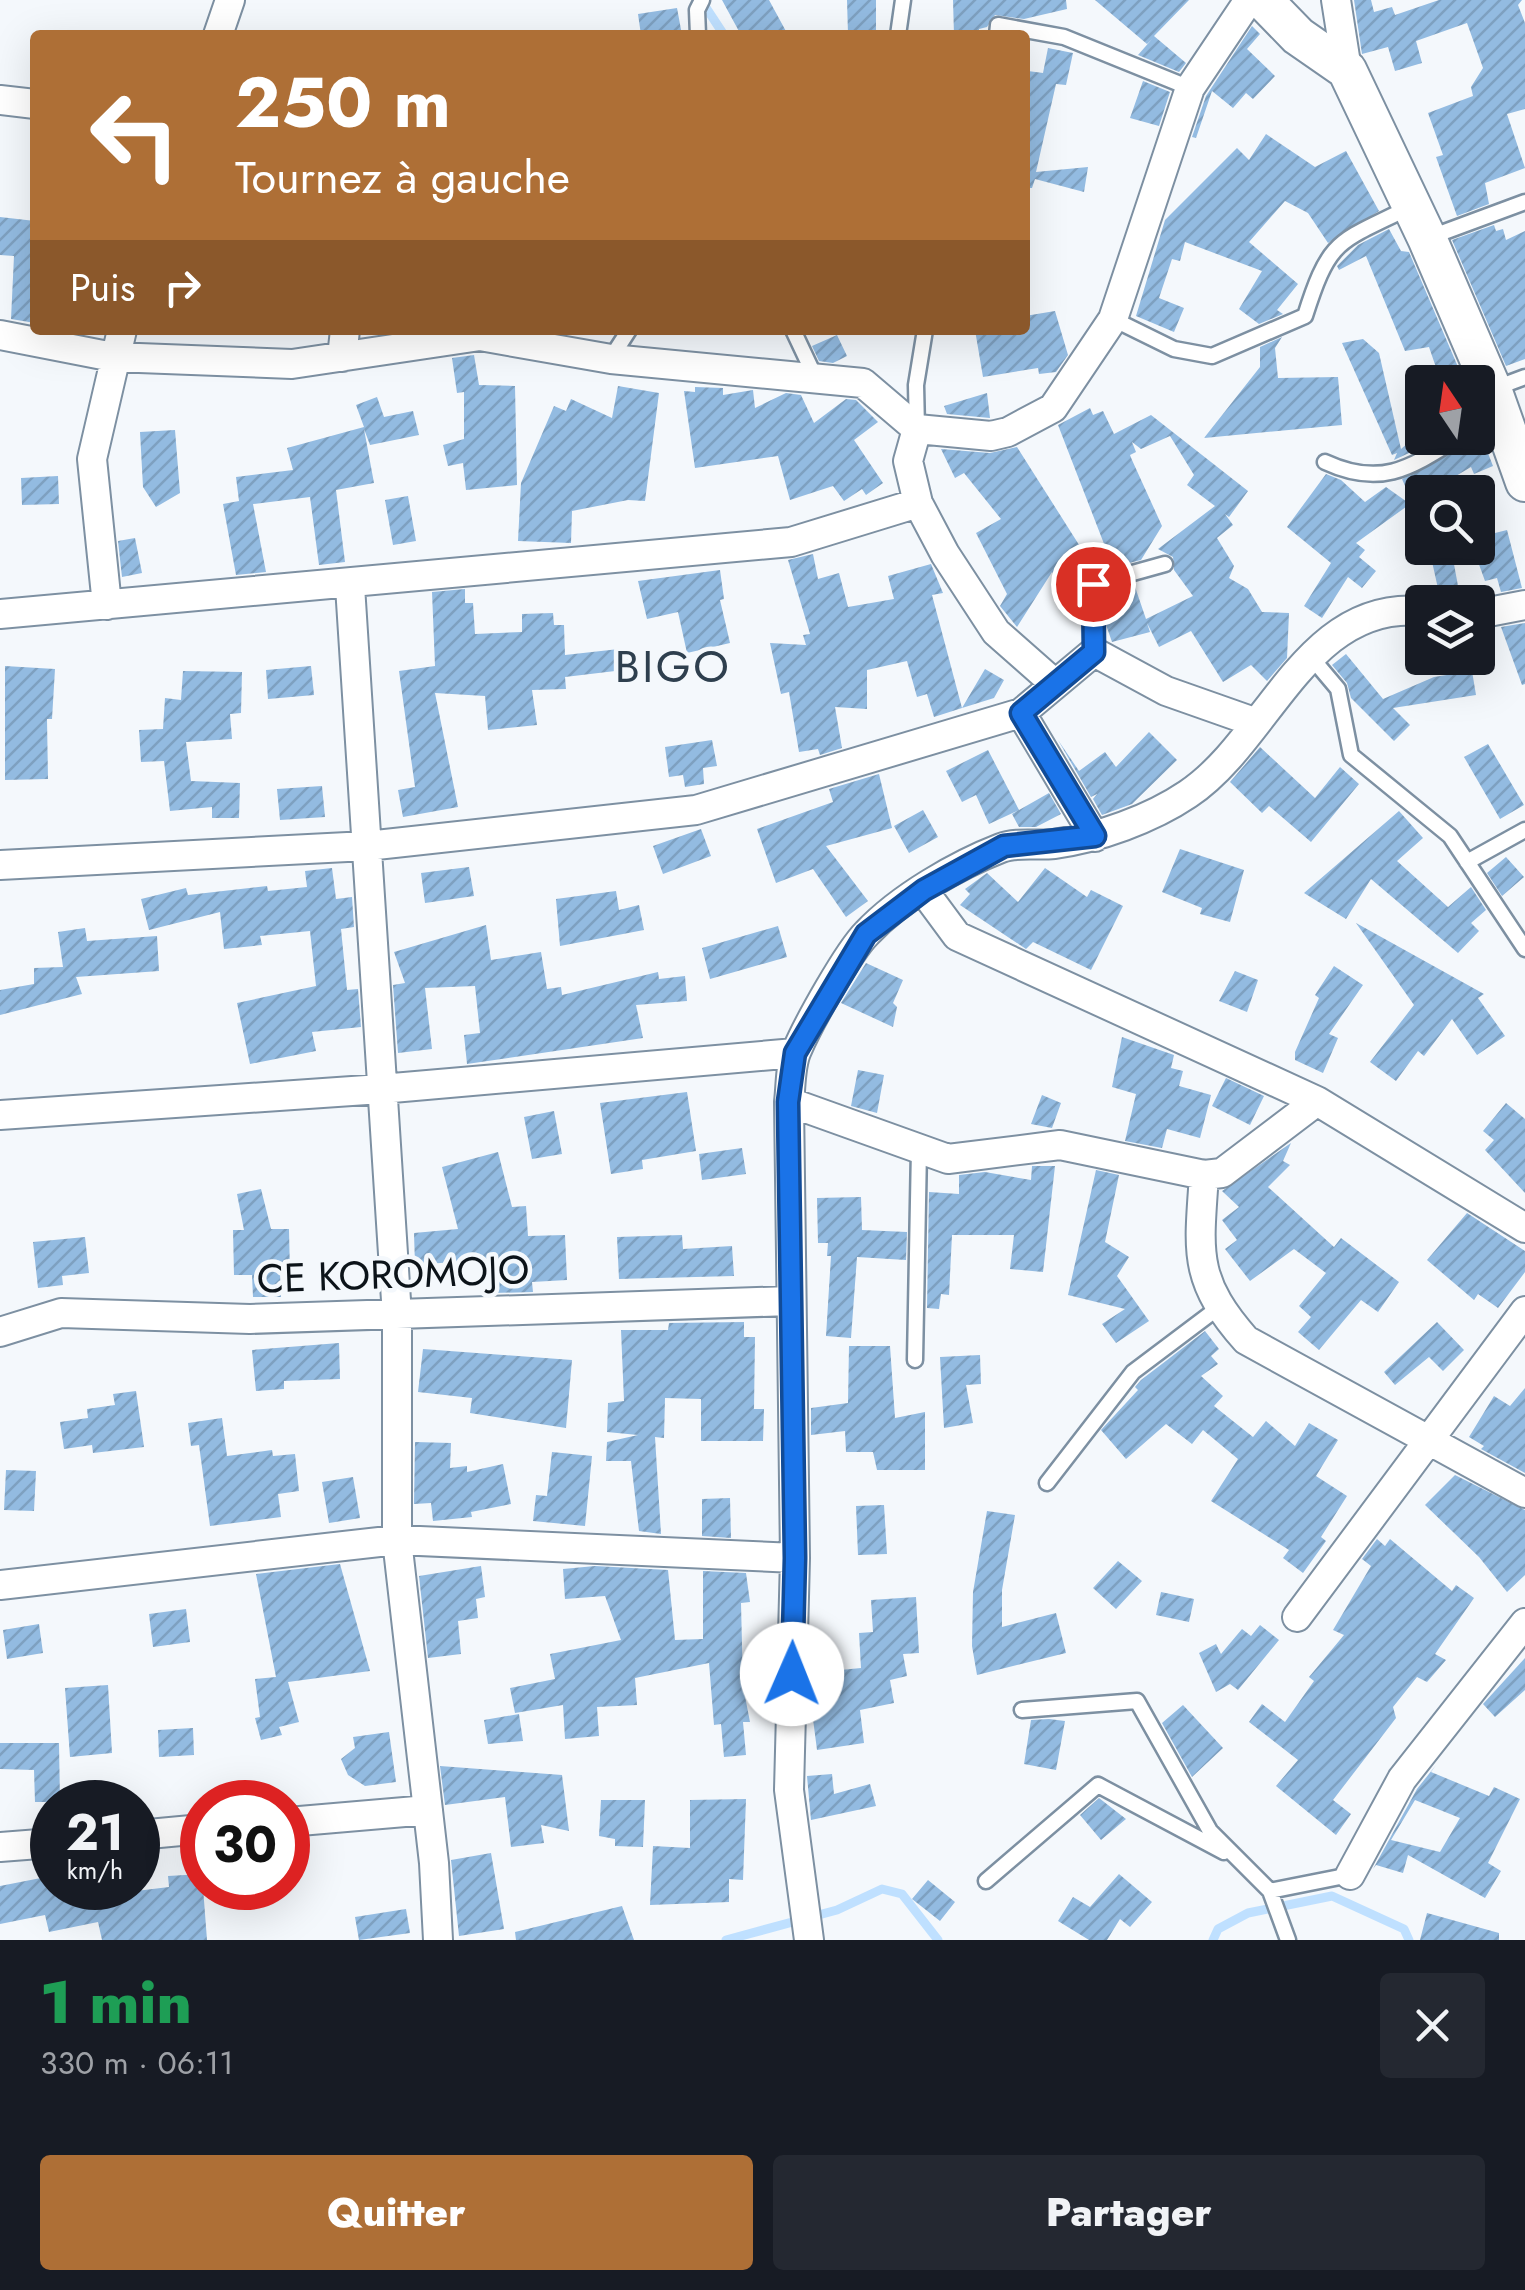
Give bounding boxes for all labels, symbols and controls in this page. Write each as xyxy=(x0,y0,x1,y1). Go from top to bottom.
text: 250 m xyxy=(235,52,451,153)
icon: left xyxy=(70,70,200,200)
text: Tournez à gauche xyxy=(235,145,570,210)
text: Puis xyxy=(70,260,135,315)
icon: right xyxy=(155,260,210,315)
north arrow xyxy=(1405,365,1495,455)
map controls xyxy=(1405,365,1495,675)
button: search xyxy=(1405,475,1495,565)
pin xyxy=(1051,542,1136,627)
icon: arrive xyxy=(1066,557,1121,612)
button: layers xyxy=(1405,585,1495,675)
district label: BIGO xyxy=(615,634,731,699)
street label: CE KOROMOJO xyxy=(256,1240,530,1308)
position arrow xyxy=(740,1622,844,1726)
speed limit sign: 30 xyxy=(180,1780,310,1910)
text: 21 xyxy=(66,1796,124,1869)
text: km/h xyxy=(67,1852,123,1888)
text: 1 min xyxy=(40,1959,192,2046)
button: close xyxy=(1380,1973,1485,2078)
text: 330 m · 06:11 xyxy=(40,2040,234,2086)
button: Quitter xyxy=(40,2155,753,2270)
button: Partager xyxy=(773,2155,1485,2270)

